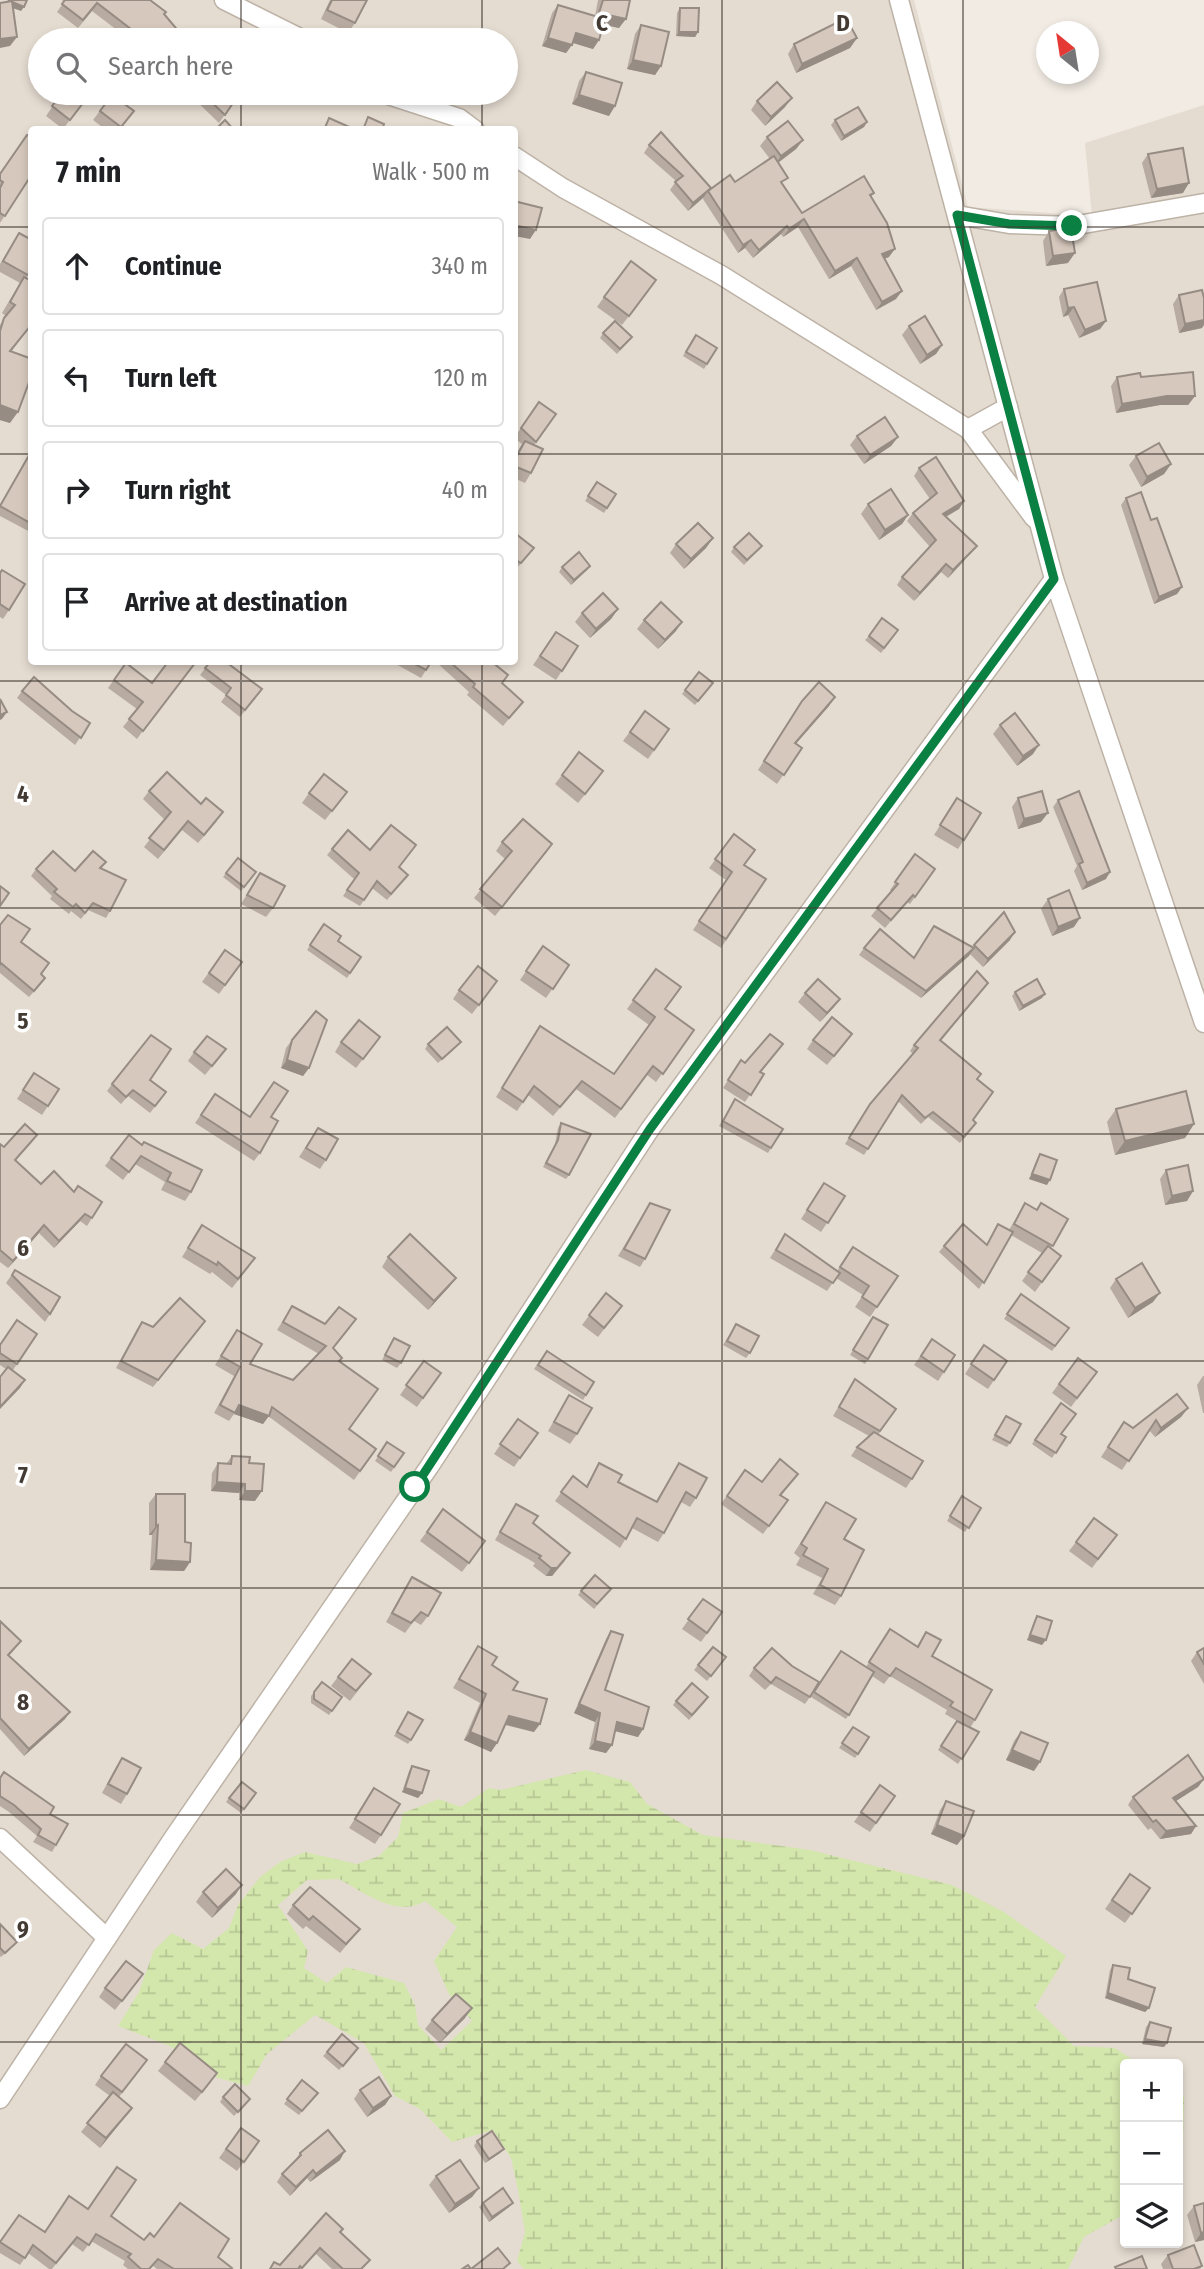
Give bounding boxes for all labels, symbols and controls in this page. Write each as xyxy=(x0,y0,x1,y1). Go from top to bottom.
text: C xyxy=(596,9,608,37)
text: D xyxy=(836,9,850,37)
north arrow xyxy=(1036,21,1099,84)
search box xyxy=(28,28,518,105)
icon: search xyxy=(52,48,90,86)
text: Search here xyxy=(108,51,233,82)
text: 7 min xyxy=(56,154,121,190)
text: Walk · 500 m xyxy=(372,158,490,186)
route end xyxy=(1056,210,1087,241)
icon: ahead xyxy=(58,247,96,285)
text: Continue xyxy=(125,251,222,282)
text: 340 m xyxy=(432,252,488,280)
icon: left xyxy=(58,359,96,397)
text: Turn left xyxy=(125,363,217,394)
text: 120 m xyxy=(434,364,488,392)
icon: right xyxy=(58,471,96,509)
text: Turn right xyxy=(125,475,231,506)
text: 40 m xyxy=(442,476,488,504)
icon: arrive xyxy=(58,583,96,621)
text: Arrive at destination xyxy=(125,587,348,618)
text: 4 xyxy=(17,780,29,808)
text: 5 xyxy=(17,1007,29,1035)
text: 6 xyxy=(17,1234,29,1262)
text: 7 xyxy=(18,1461,28,1489)
route start xyxy=(399,1471,430,1502)
text: 8 xyxy=(17,1688,29,1716)
text: 9 xyxy=(17,1915,29,1943)
map controls xyxy=(1120,2059,1183,2248)
button: + xyxy=(1120,2059,1183,2122)
button: − xyxy=(1120,2122,1183,2185)
button: layers xyxy=(1120,2185,1183,2248)

